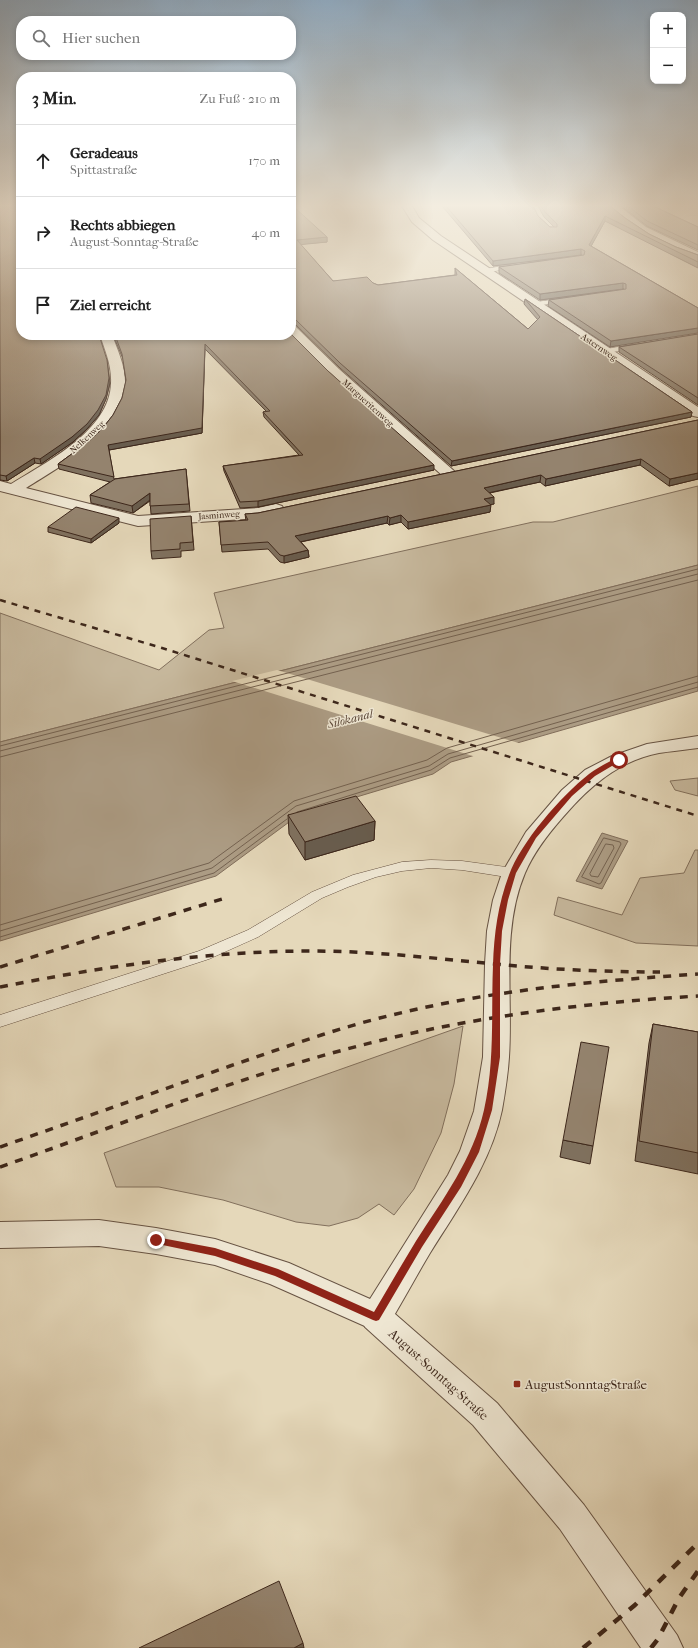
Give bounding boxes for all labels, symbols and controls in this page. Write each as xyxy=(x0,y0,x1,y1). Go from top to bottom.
map controls xyxy=(650,12,686,84)
button: + xyxy=(650,12,686,48)
search box xyxy=(16,16,296,60)
icon: search xyxy=(30,27,52,49)
text: Hier suchen xyxy=(62,29,140,47)
button: − xyxy=(650,48,686,84)
text: 3 Min. xyxy=(32,88,76,108)
text: Zu Fuß · 210 m xyxy=(199,91,280,106)
text: Geradeaus xyxy=(70,144,138,162)
icon: ahead xyxy=(32,150,54,172)
text: 170 m xyxy=(248,153,280,168)
text: Spittastraße xyxy=(70,162,137,177)
text: Rechts abbiegen xyxy=(70,216,175,234)
icon: right xyxy=(32,222,54,244)
text: 40 m xyxy=(252,225,280,240)
text: August-Sonntag-Straße xyxy=(70,234,199,249)
icon: arrive xyxy=(32,294,54,316)
text: Ziel erreicht xyxy=(70,296,151,314)
street label: Asternweg xyxy=(578,331,619,363)
street label: Margueritenweg xyxy=(340,377,396,429)
street label: Nelkenweg xyxy=(68,418,106,455)
street label: Jasminweg xyxy=(197,509,240,522)
water label: Silokanal xyxy=(325,706,376,732)
route start xyxy=(610,751,628,769)
route end xyxy=(147,1231,165,1249)
street label: August-Sonntag-Straße xyxy=(385,1325,492,1423)
place label: AugustSonntagStraße xyxy=(524,1377,647,1392)
marker: AugustSonntagStraße xyxy=(512,1379,522,1389)

